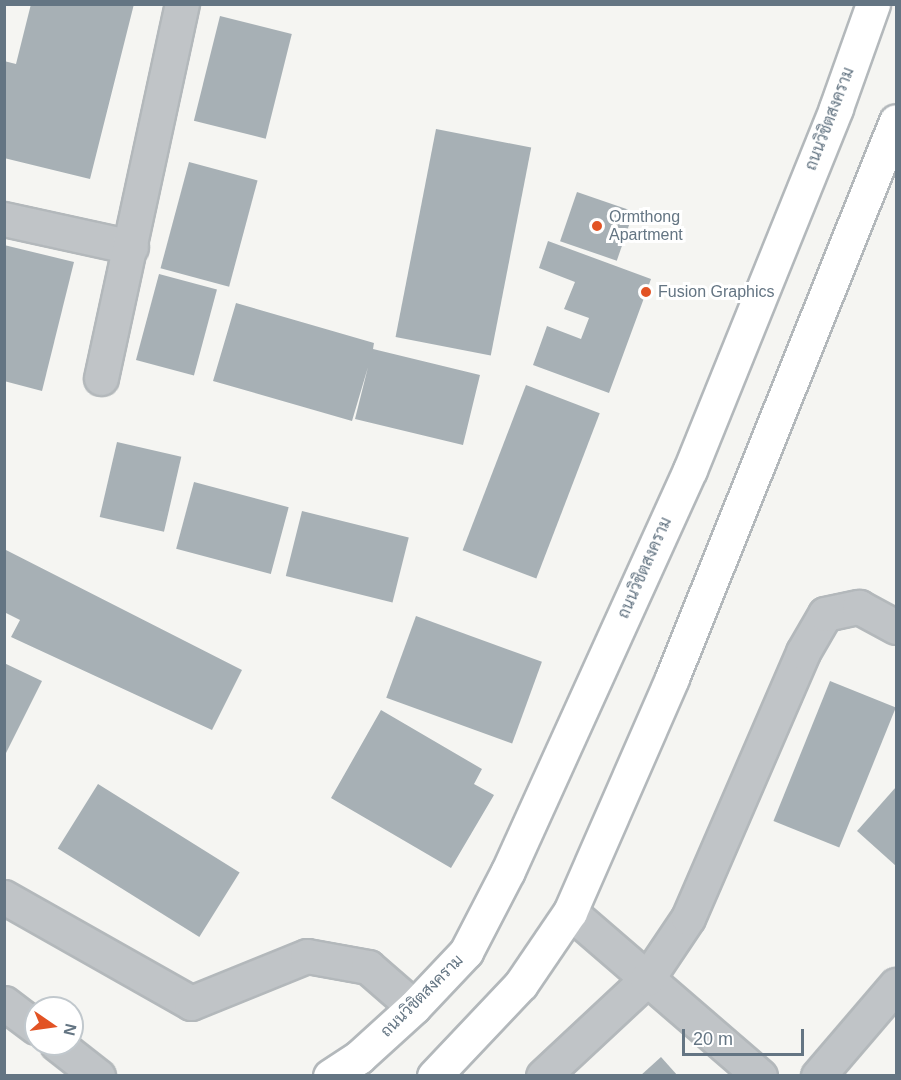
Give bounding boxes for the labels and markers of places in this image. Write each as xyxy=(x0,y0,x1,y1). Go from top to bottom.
place label: Ormthong Apartment xyxy=(609,207,683,245)
marker: Ormthong Apartment xyxy=(590,219,604,233)
place label: Fusion Graphics xyxy=(658,282,774,302)
marker: Fusion Graphics xyxy=(639,285,653,299)

